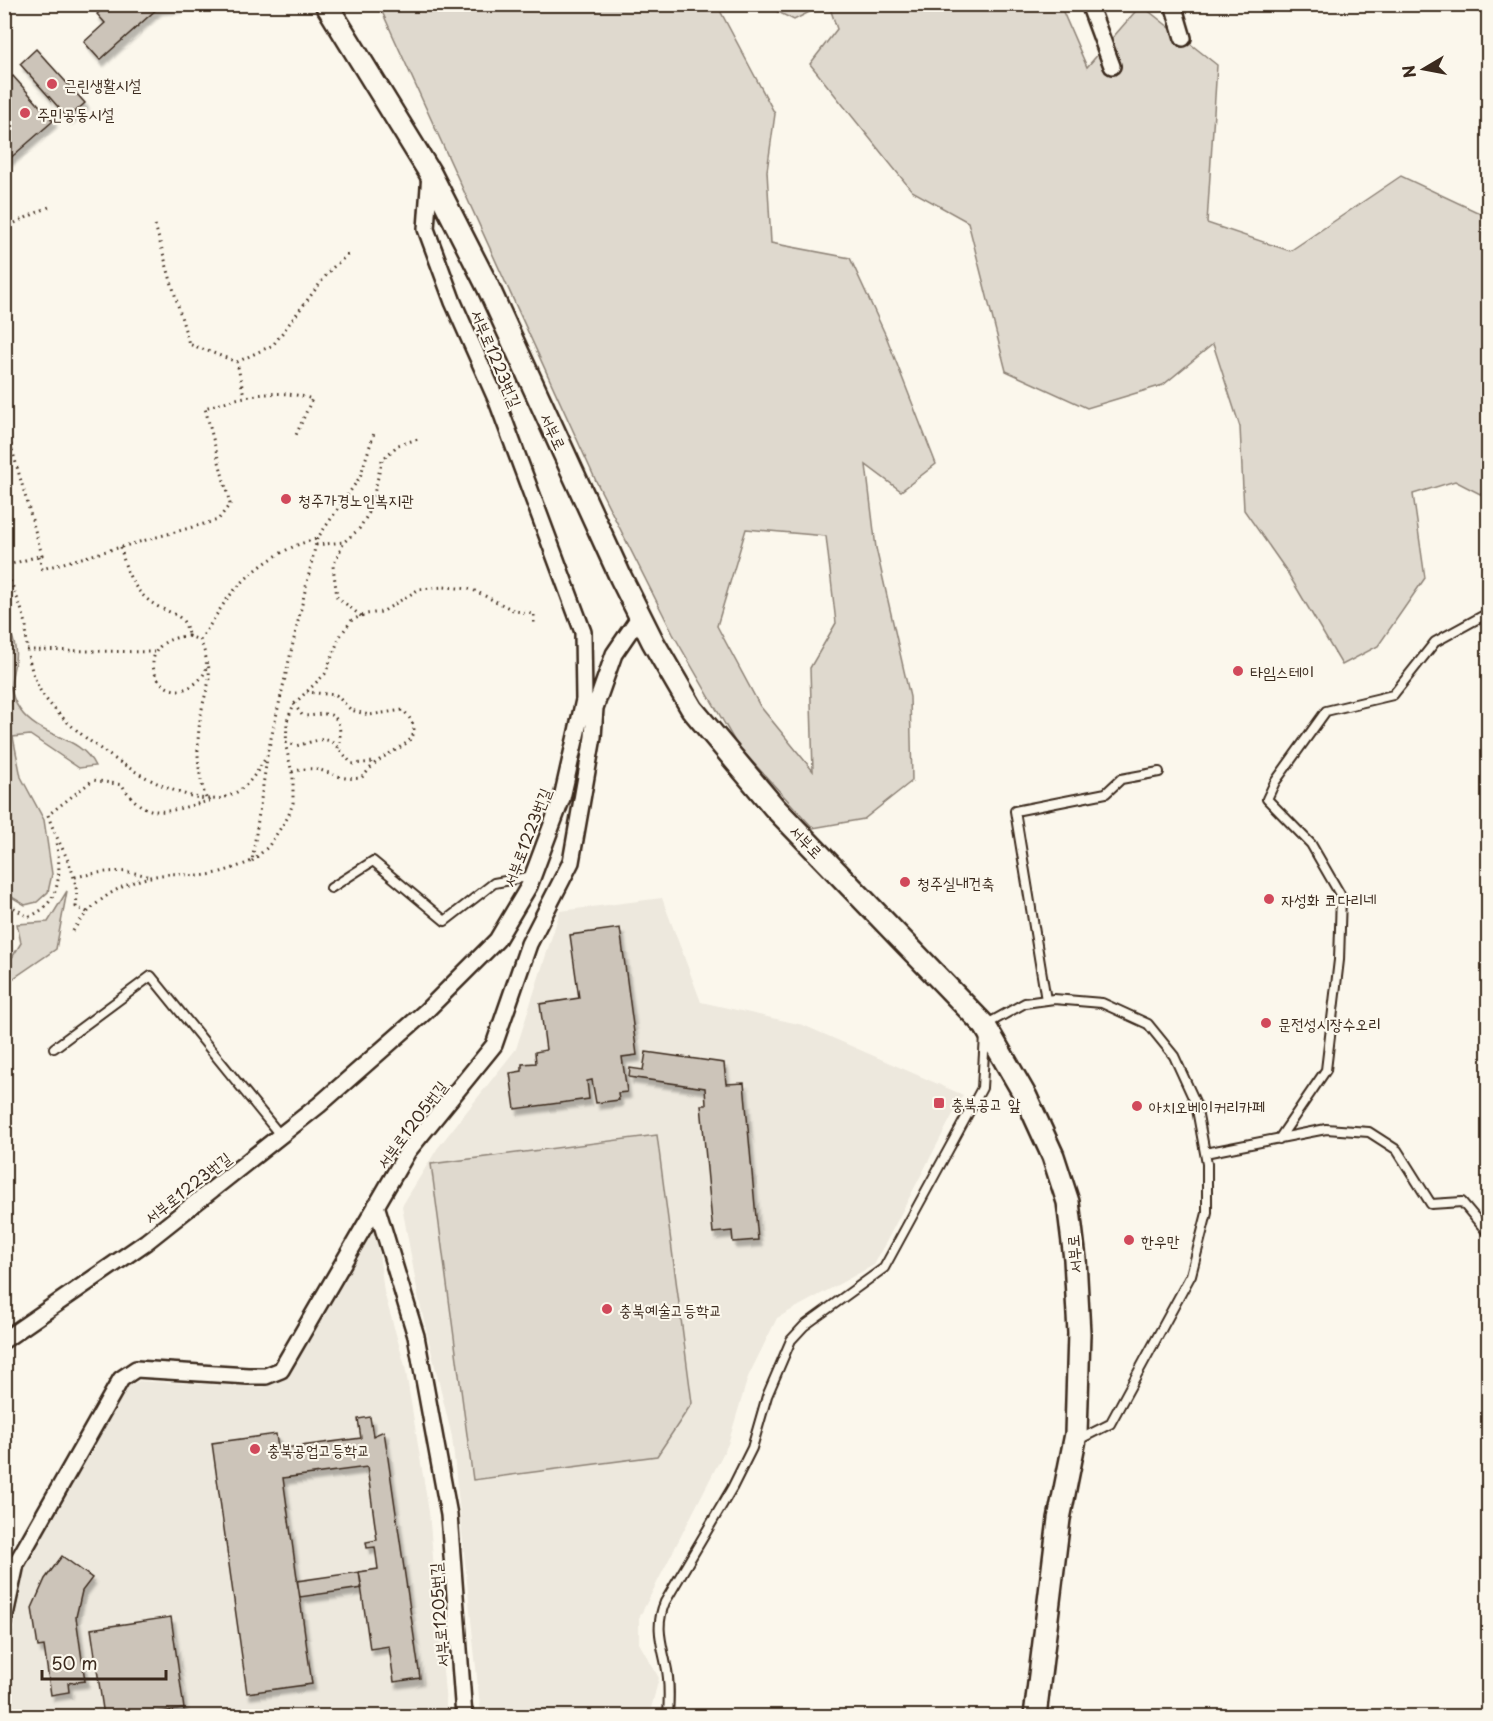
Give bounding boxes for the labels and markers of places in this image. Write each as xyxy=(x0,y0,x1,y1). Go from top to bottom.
place label: 근린생활시설 xyxy=(64,72,141,96)
marker: 근린생활시설 xyxy=(45,77,59,91)
place label: 주민공동시설 xyxy=(37,101,114,125)
marker: 주민공동시설 xyxy=(18,106,32,120)
place label: 청주가경노인복지관 xyxy=(298,487,414,511)
marker: 청주가경노인복지관 xyxy=(279,492,293,506)
place label: 타임스테이 xyxy=(1250,659,1314,683)
marker: 타임스테이 xyxy=(1231,664,1245,678)
place label: 청주실내건축 xyxy=(917,870,994,894)
marker: 청주실내건축 xyxy=(898,875,912,889)
place label: 자성화 코다리네 xyxy=(1281,887,1376,911)
marker: 자성화 코다리네 xyxy=(1262,892,1276,906)
place label: 문전성시장수오리 xyxy=(1278,1011,1381,1035)
marker: 문전성시장수오리 xyxy=(1259,1016,1273,1030)
place label: 충북공고 앞 xyxy=(951,1091,1021,1115)
place label: 아치오베이커리카페 xyxy=(1149,1094,1265,1118)
marker: 충북공고 앞 xyxy=(932,1096,946,1110)
marker: 아치오베이커리카페 xyxy=(1130,1099,1144,1113)
place label: 한우만 xyxy=(1141,1228,1180,1252)
marker: 한우만 xyxy=(1122,1233,1136,1247)
place label: 충북예술고등학교 xyxy=(619,1297,722,1321)
marker: 충북예술고등학교 xyxy=(600,1302,614,1316)
place label: 충북공업고등학교 xyxy=(267,1437,370,1461)
marker: 충북공업고등학교 xyxy=(248,1442,262,1456)

